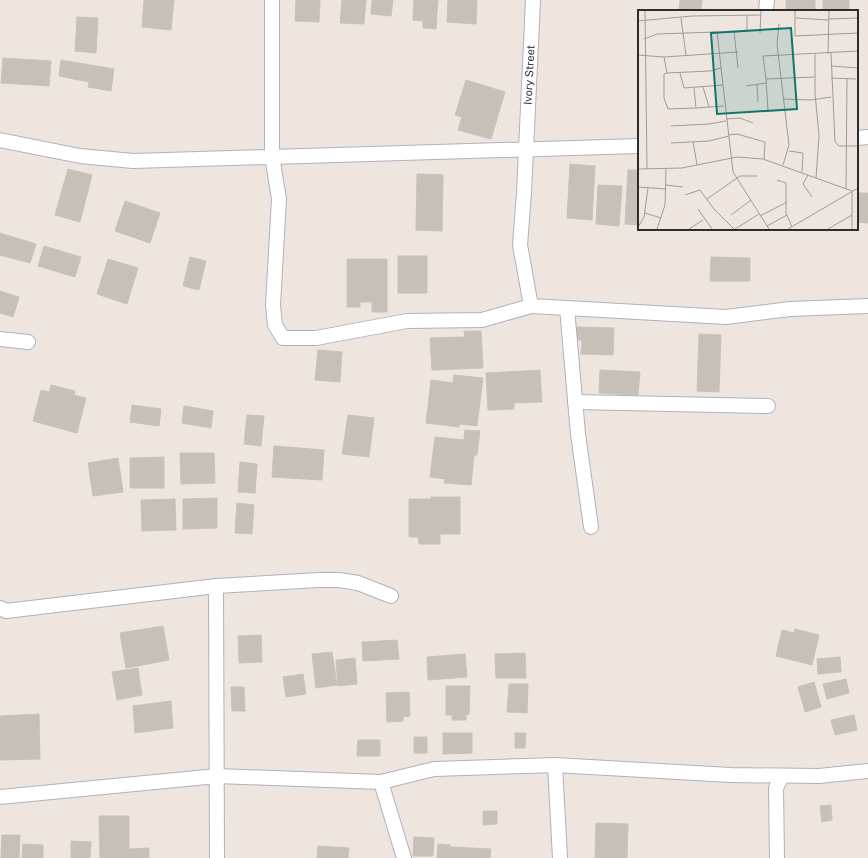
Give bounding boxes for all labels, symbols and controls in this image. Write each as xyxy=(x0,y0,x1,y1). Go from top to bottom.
inset map xyxy=(638,10,858,230)
street label: Ivory Street xyxy=(521,45,537,105)

